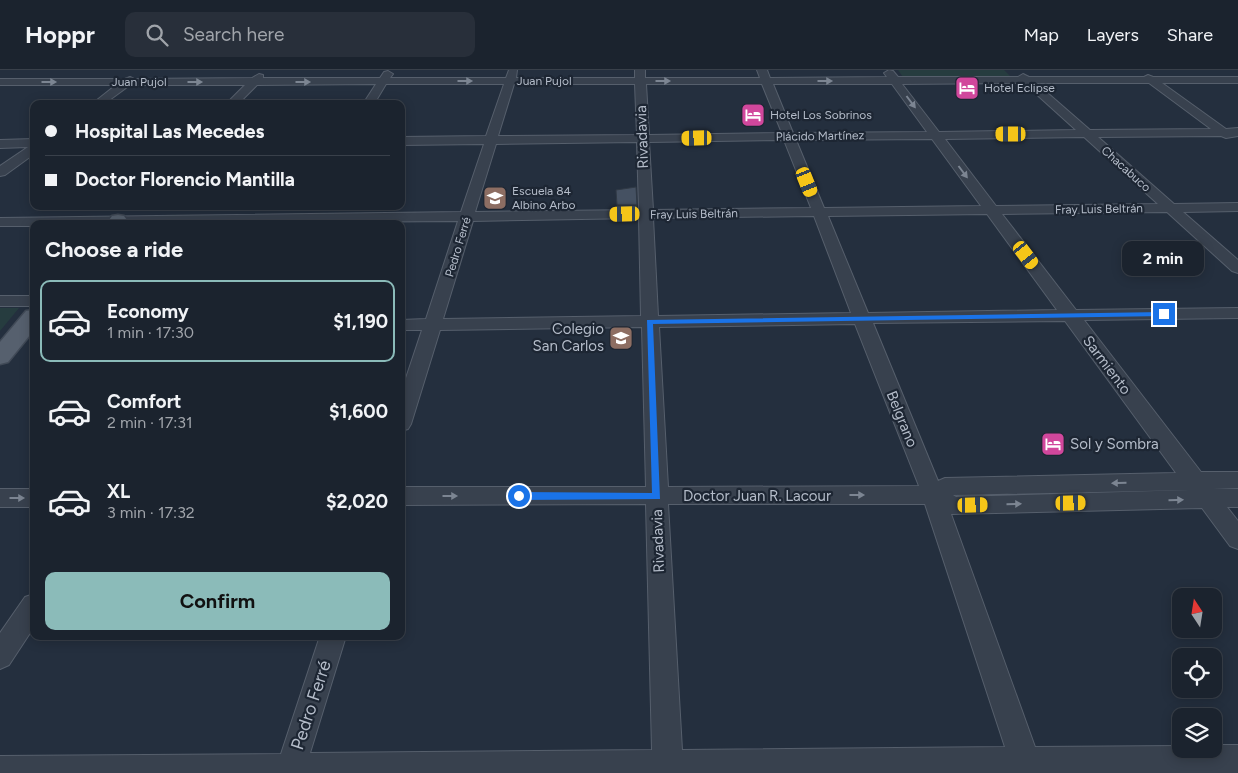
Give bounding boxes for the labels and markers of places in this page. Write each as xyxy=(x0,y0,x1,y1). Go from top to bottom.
hotel icon: Hotel Eclipse xyxy=(954,75,980,101)
place label: Hotel Eclipse xyxy=(984,81,1055,95)
hotel icon: Hotel Los Sobrinos xyxy=(740,102,766,128)
place label: Hotel Los Sobrinos xyxy=(770,108,872,122)
place label: Escuela 84 Albino Arbo xyxy=(512,184,575,212)
school or university icon: Escuela 84 Albino Arbo xyxy=(482,185,508,211)
place label: Colegio San Carlos xyxy=(533,320,604,355)
school or university icon: Colegio San Carlos xyxy=(608,325,634,351)
hotel icon: Sol y Sombra xyxy=(1040,431,1066,457)
place label: Sol y Sombra xyxy=(1070,435,1159,453)

